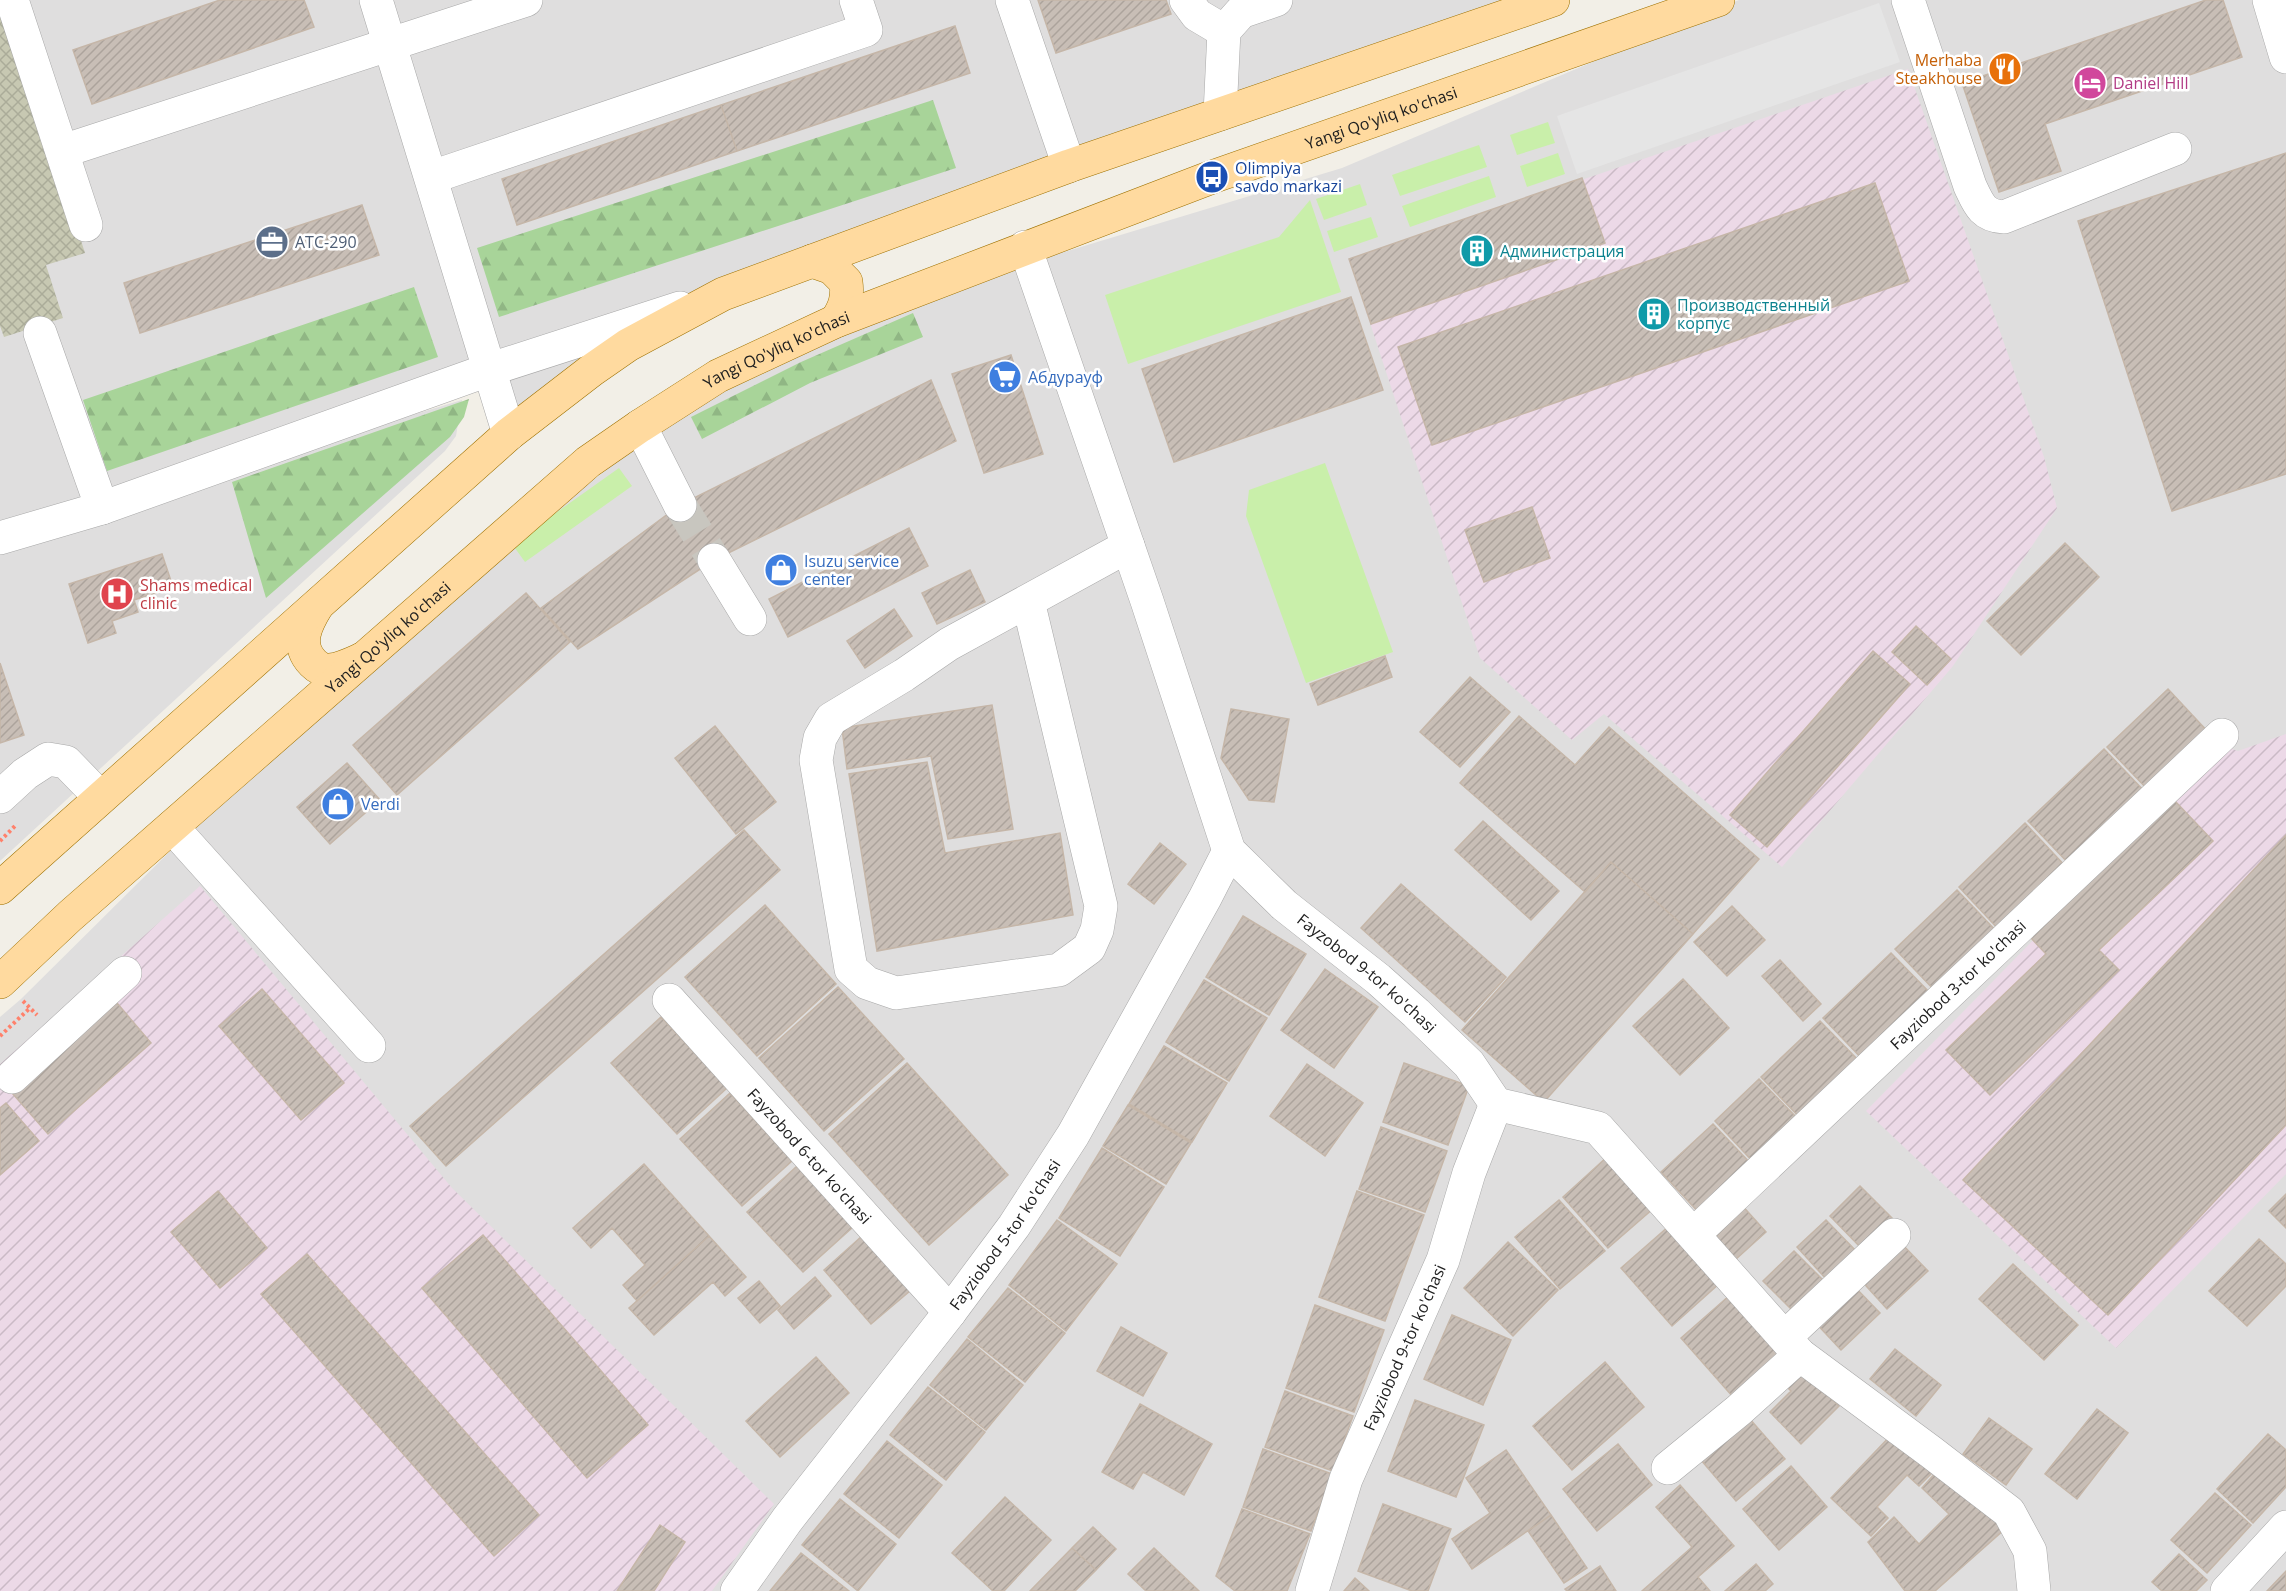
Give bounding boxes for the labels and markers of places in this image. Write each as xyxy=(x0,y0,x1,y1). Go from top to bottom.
place label: Merhaba Steakhouse xyxy=(1895,49,1982,89)
restaurant icon: Merhaba Steakhouse xyxy=(1987,51,2023,87)
hotel icon: Daniel Hill xyxy=(2072,65,2108,101)
place label: Daniel Hill xyxy=(2113,72,2188,94)
place label: Olimpiya savdo markazi xyxy=(1235,157,1342,197)
bus stop icon: Olimpiya savdo markazi xyxy=(1194,159,1230,195)
office icon: ATC-290 xyxy=(254,224,290,260)
place label: ATC-290 xyxy=(295,231,357,253)
building icon: Администрация xyxy=(1459,233,1495,269)
place label: Администрация xyxy=(1500,240,1624,262)
place label: Производственный корпус xyxy=(1677,294,1830,334)
building icon: Производственный корпус xyxy=(1636,296,1672,332)
supermarket icon: Абдурауф xyxy=(987,359,1023,395)
place label: Абдурауф xyxy=(1028,366,1103,388)
place label: Isuzu service center xyxy=(804,550,899,590)
shop icon: Isuzu service center xyxy=(763,552,799,588)
place label: Shams medical clinic xyxy=(140,574,252,614)
hospital icon: Shams medical clinic xyxy=(99,576,135,612)
shop icon: Verdi xyxy=(320,786,356,822)
place label: Verdi xyxy=(361,793,400,815)

